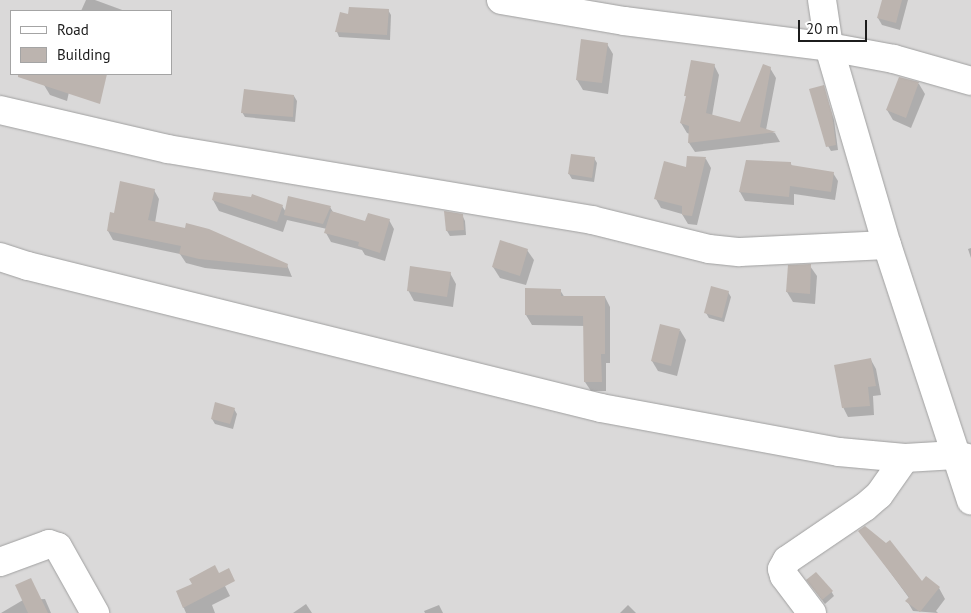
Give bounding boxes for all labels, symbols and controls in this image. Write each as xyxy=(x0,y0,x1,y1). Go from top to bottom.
legend xyxy=(10,10,172,75)
scale bar xyxy=(801,10,870,42)
text: 20 m xyxy=(806,19,839,38)
text: Road xyxy=(57,20,89,39)
text: Building xyxy=(57,45,111,64)

